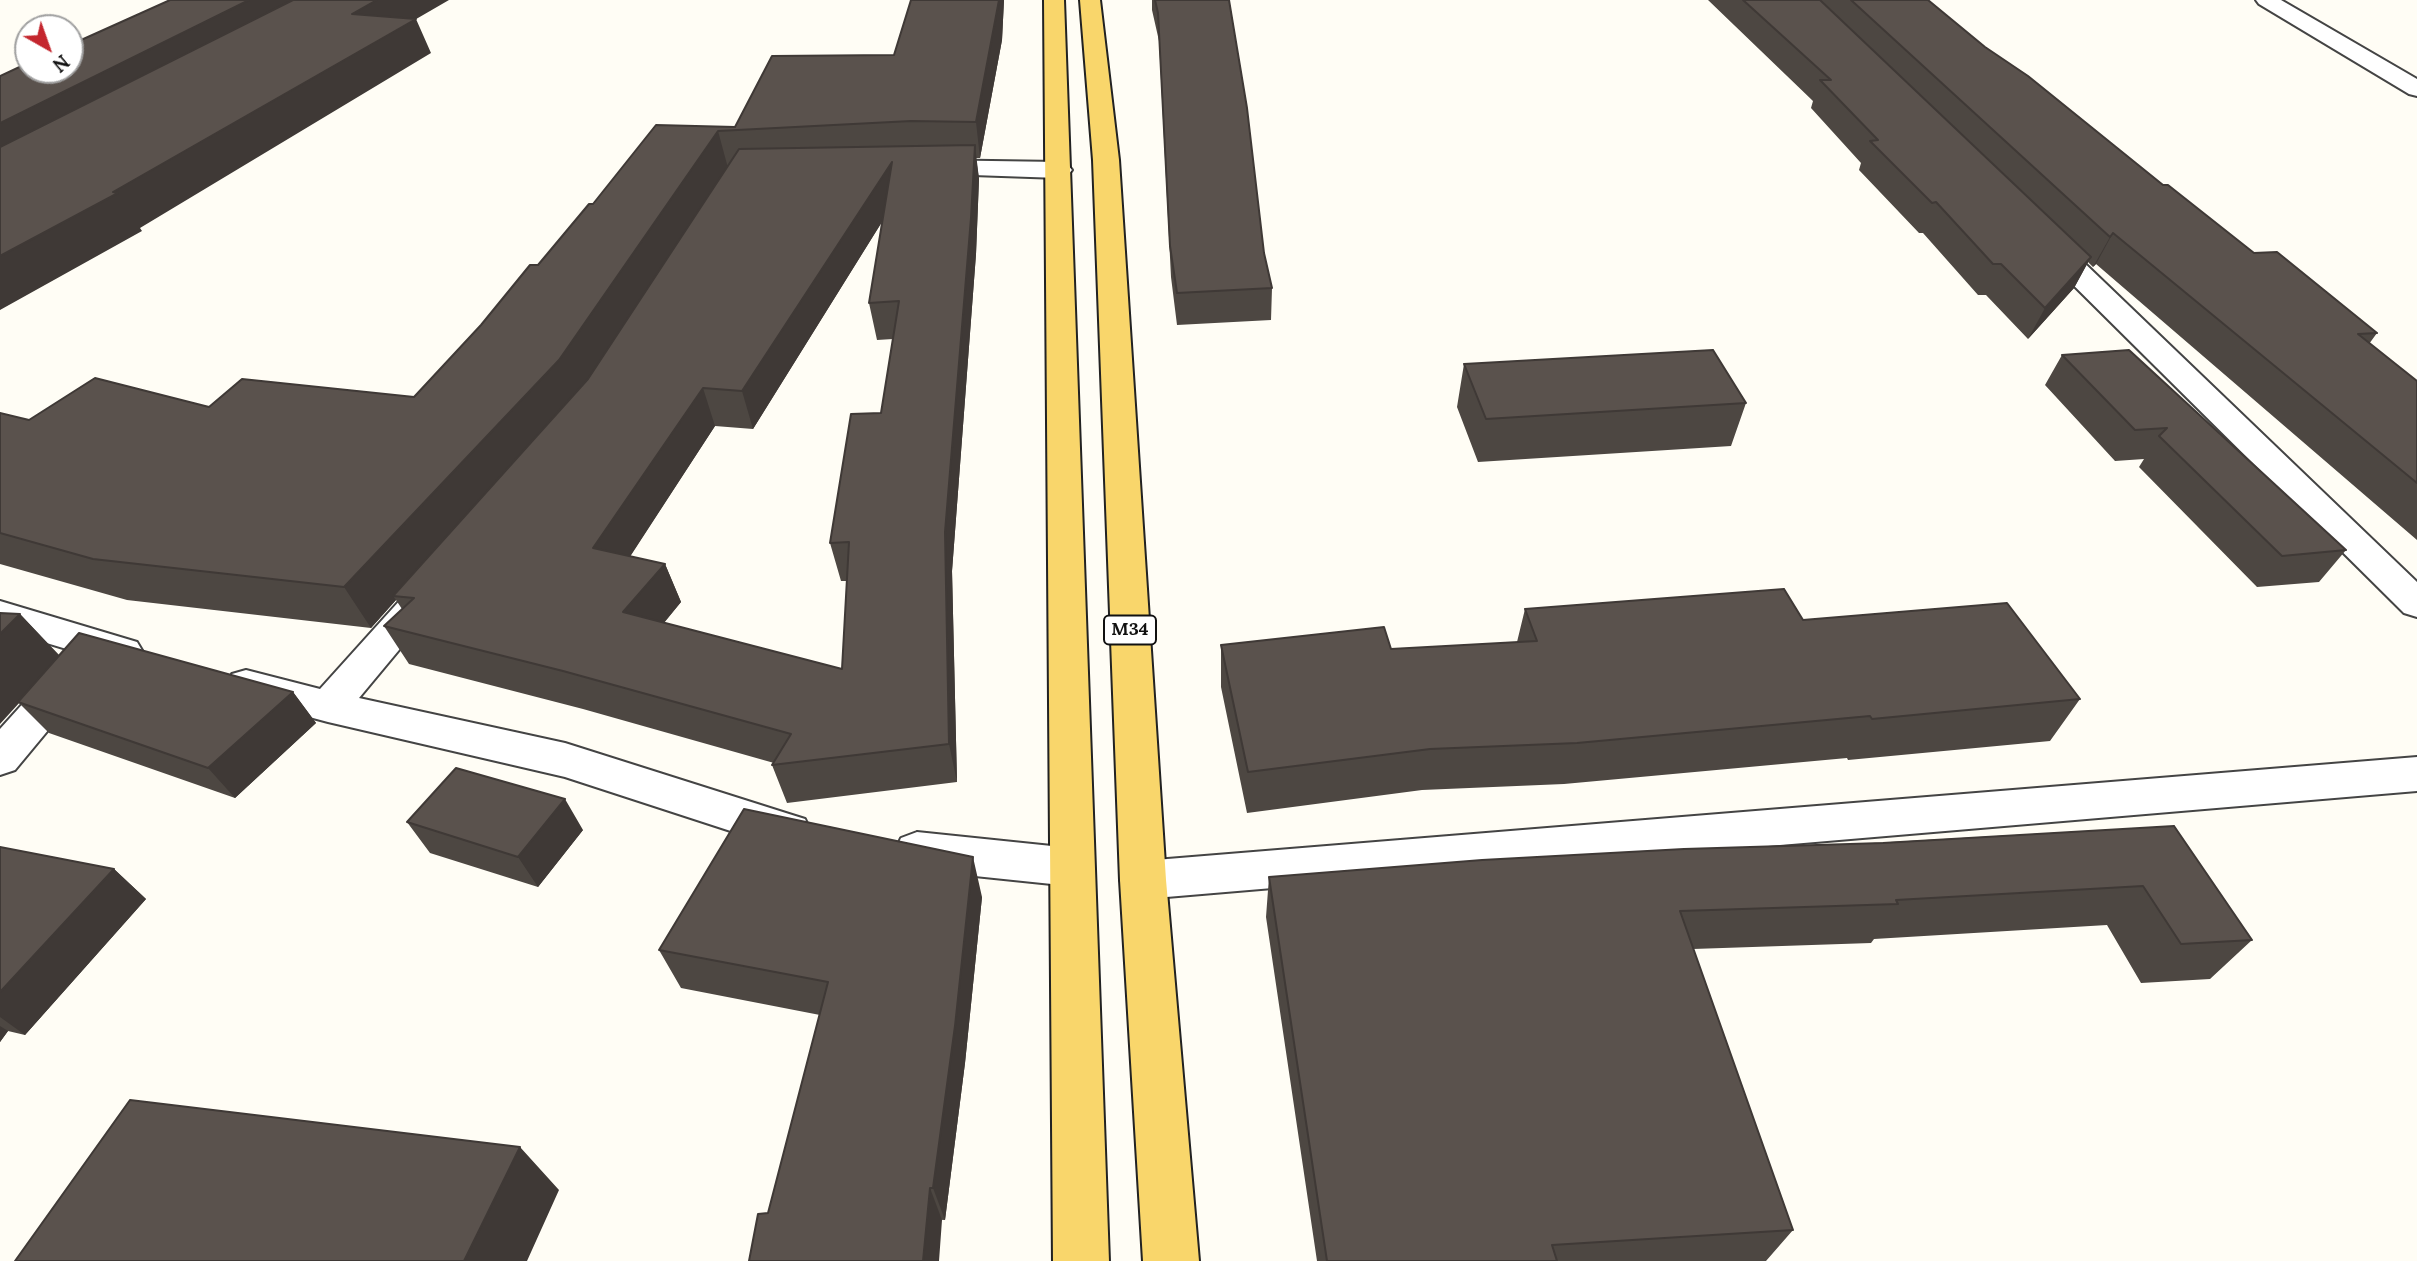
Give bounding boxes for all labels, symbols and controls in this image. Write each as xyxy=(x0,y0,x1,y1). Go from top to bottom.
north arrow xyxy=(14,14,84,84)
text: N xyxy=(48,50,75,77)
road number: M34 xyxy=(1104,616,1156,644)

